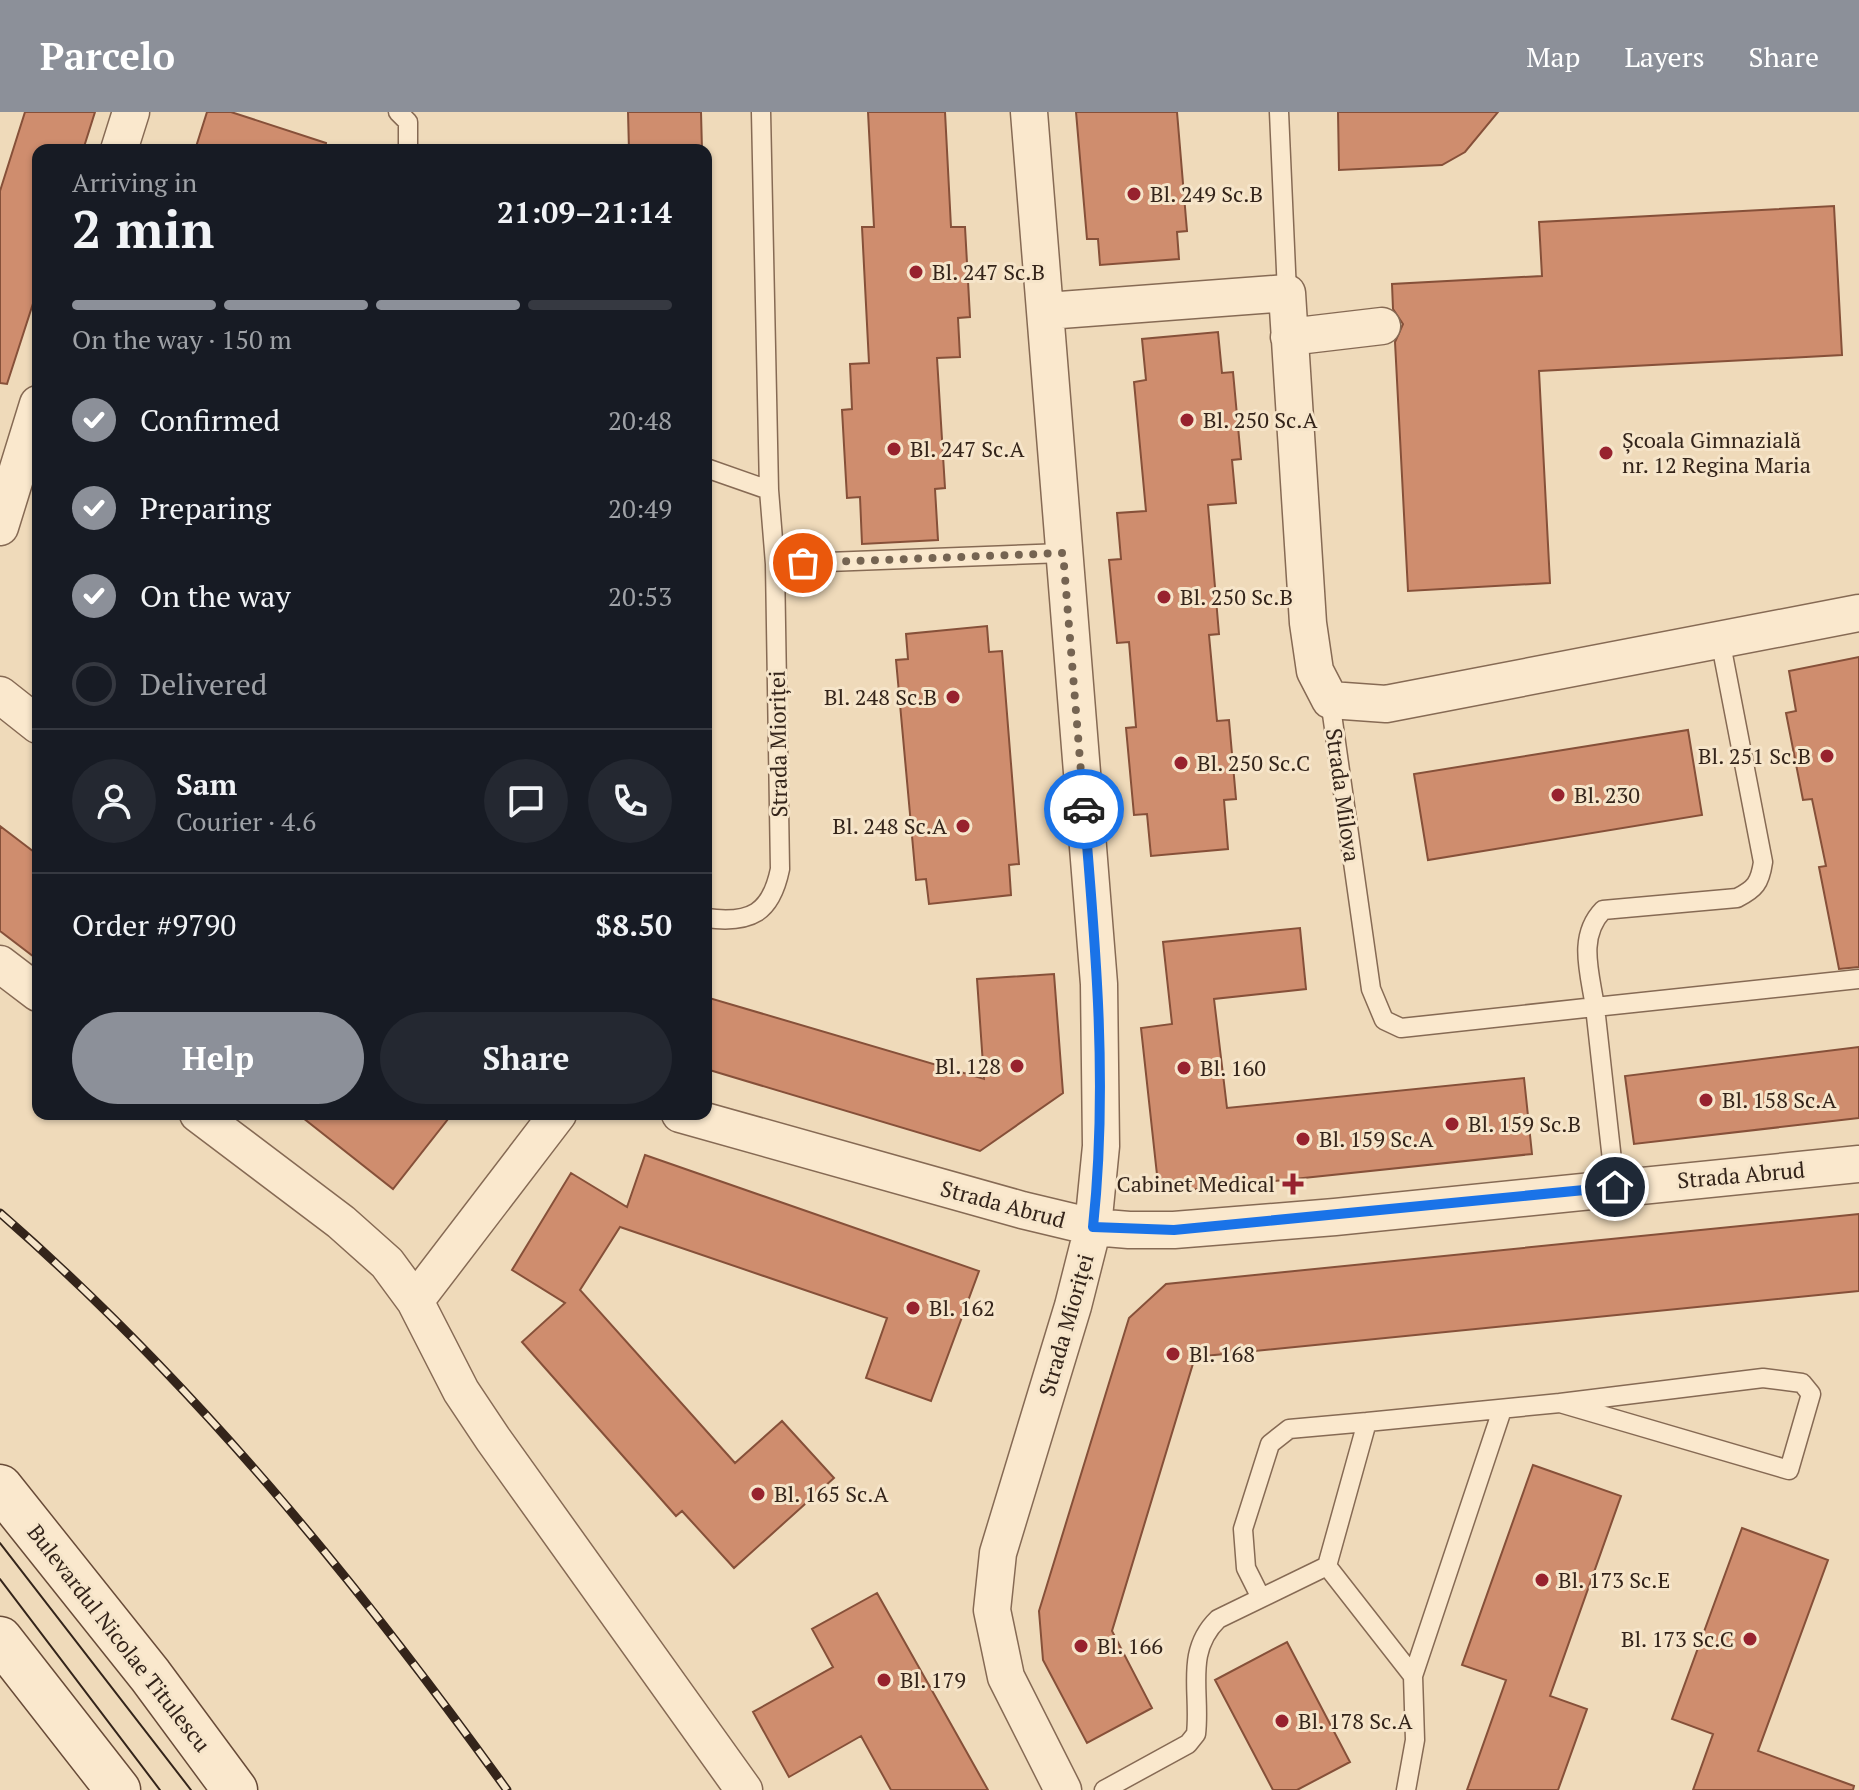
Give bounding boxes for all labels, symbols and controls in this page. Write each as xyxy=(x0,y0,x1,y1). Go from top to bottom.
text: Parcelo xyxy=(40,31,175,81)
text: Map xyxy=(1526,38,1580,75)
text: Layers xyxy=(1624,38,1705,75)
text: Share xyxy=(1749,38,1819,75)
text: Arriving in xyxy=(72,165,197,199)
place label: Bl. 249 Sc.B xyxy=(1150,179,1263,208)
marker: Bl. 249 Sc.B xyxy=(1125,185,1143,203)
text: 21:09–21:14 xyxy=(497,192,672,232)
text: 2 min xyxy=(72,194,214,263)
place label: Bl. 247 Sc.B xyxy=(932,257,1045,286)
marker: Bl. 247 Sc.B xyxy=(907,263,925,281)
text: On the way · 150 m xyxy=(72,322,292,356)
icon: check xyxy=(72,398,116,442)
text: Confirmed xyxy=(140,400,280,440)
text: 20:48 xyxy=(608,403,672,437)
place label: Bl. 250 Sc.A xyxy=(1203,405,1318,434)
marker: Bl. 250 Sc.A xyxy=(1178,411,1196,429)
place label: Școala Gimnazială nr. 12 Regina Maria xyxy=(1622,425,1811,479)
place label: Bl. 247 Sc.A xyxy=(910,434,1025,463)
marker: Bl. 247 Sc.A xyxy=(885,440,903,458)
marker: Școala Gimnazială nr. 12 Regina Maria xyxy=(1597,444,1615,462)
icon: check xyxy=(72,486,116,530)
text: Preparing xyxy=(140,488,271,528)
text: 20:49 xyxy=(608,491,672,525)
pin xyxy=(769,529,837,597)
icon: bag xyxy=(781,541,825,585)
icon: check xyxy=(72,574,116,618)
text: On the way xyxy=(140,576,291,616)
text: 20:53 xyxy=(608,579,672,613)
place label: Bl. 250 Sc.B xyxy=(1180,582,1293,611)
marker: Bl. 250 Sc.B xyxy=(1155,588,1173,606)
text: Delivered xyxy=(140,664,267,704)
street label: Strada Mioriței xyxy=(762,670,793,818)
place label: Bl. 248 Sc.B xyxy=(824,682,937,711)
marker: Bl. 248 Sc.B xyxy=(944,688,962,706)
street label: Strada Milova xyxy=(1320,726,1367,864)
place label: Bl. 251 Sc.B xyxy=(1698,741,1811,770)
marker: Bl. 251 Sc.B xyxy=(1818,747,1836,765)
place label: Bl. 250 Sc.C xyxy=(1197,748,1310,777)
marker: Bl. 250 Sc.C xyxy=(1172,754,1190,772)
button: person xyxy=(72,759,156,843)
button: chat xyxy=(484,759,568,843)
button: phone xyxy=(588,759,672,843)
text: Sam xyxy=(176,764,237,804)
courier xyxy=(1044,769,1124,849)
place label: Bl. 230 xyxy=(1574,780,1640,809)
marker: Bl. 230 xyxy=(1549,786,1567,804)
icon: car xyxy=(1062,787,1106,831)
text: Courier · 4.6 xyxy=(176,804,316,838)
place label: Bl. 248 Sc.A xyxy=(833,811,948,840)
marker: Bl. 248 Sc.A xyxy=(954,817,972,835)
text: Order #9790 xyxy=(72,905,236,945)
text: $8.50 xyxy=(595,905,672,945)
button: Help xyxy=(72,1012,364,1104)
button: Share xyxy=(380,1012,672,1104)
place label: Bl. 128 xyxy=(935,1051,1001,1080)
place label: Bl. 160 xyxy=(1200,1053,1266,1082)
marker: Bl. 128 xyxy=(1008,1057,1026,1075)
marker: Bl. 160 xyxy=(1175,1059,1193,1077)
place label: Bl. 158 Sc.A xyxy=(1722,1085,1837,1114)
marker: Bl. 158 Sc.A xyxy=(1697,1091,1715,1109)
place label: Bl. 159 Sc.B xyxy=(1468,1109,1581,1138)
marker: Bl. 159 Sc.B xyxy=(1443,1115,1461,1133)
place label: Bl. 159 Sc.A xyxy=(1319,1124,1434,1153)
marker: Bl. 159 Sc.A xyxy=(1294,1130,1312,1148)
pin xyxy=(1581,1153,1649,1221)
street label: Strada Abrud xyxy=(1676,1154,1806,1195)
icon: home xyxy=(1593,1165,1637,1209)
place label: Cabinet Medical xyxy=(1117,1169,1275,1198)
street label: Strada Abrud xyxy=(938,1173,1069,1234)
marker: Cabinet Medical xyxy=(1282,1173,1304,1195)
street label: Strada Mioriței xyxy=(1031,1250,1100,1399)
place label: Bl. 162 xyxy=(929,1293,995,1322)
marker: Bl. 162 xyxy=(904,1299,922,1317)
place label: Bl. 168 xyxy=(1189,1339,1255,1368)
marker: Bl. 168 xyxy=(1164,1345,1182,1363)
place label: Bl. 165 Sc.A xyxy=(774,1479,889,1508)
marker: Bl. 165 Sc.A xyxy=(749,1485,767,1503)
street label: Bulevardul Nicolae Titulescu xyxy=(21,1518,218,1758)
place label: Bl. 173 Sc.E xyxy=(1558,1565,1670,1594)
marker: Bl. 173 Sc.E xyxy=(1533,1571,1551,1589)
place label: Bl. 173 Sc.C xyxy=(1621,1624,1734,1653)
marker: Bl. 173 Sc.C xyxy=(1741,1630,1759,1648)
place label: Bl. 166 xyxy=(1097,1631,1163,1660)
marker: Bl. 166 xyxy=(1072,1637,1090,1655)
place label: Bl. 179 xyxy=(900,1665,966,1694)
marker: Bl. 179 xyxy=(875,1671,893,1689)
place label: Bl. 178 Sc.A xyxy=(1298,1706,1413,1735)
marker: Bl. 178 Sc.A xyxy=(1273,1712,1291,1730)

